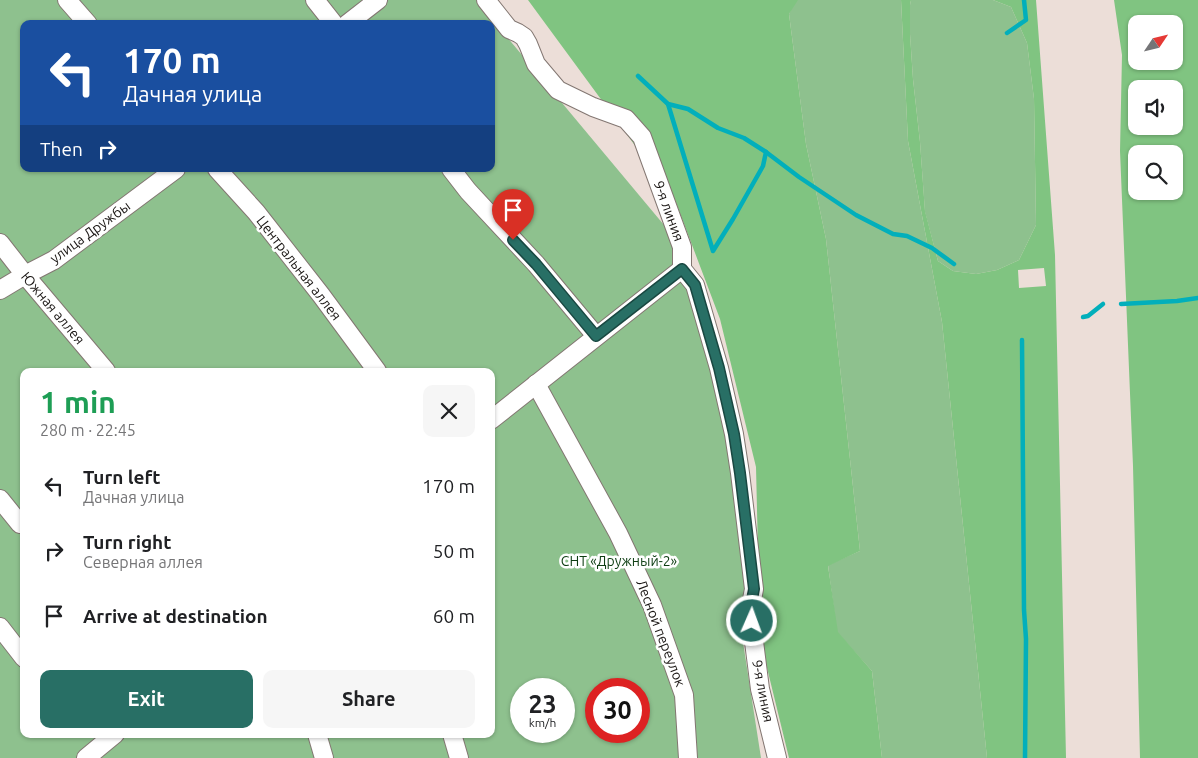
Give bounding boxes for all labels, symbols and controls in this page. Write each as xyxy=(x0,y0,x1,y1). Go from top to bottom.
north arrow xyxy=(1128,15,1182,70)
map controls xyxy=(1128,15,1183,200)
icon: left xyxy=(40,40,105,105)
text: 170 m xyxy=(123,40,221,80)
button: sound xyxy=(1128,80,1183,135)
text: Дачная улица xyxy=(123,81,262,106)
icon: right xyxy=(93,135,121,163)
text: Then xyxy=(40,138,83,160)
button: search xyxy=(1128,145,1183,200)
street label: 9-я линия xyxy=(651,179,687,243)
pin xyxy=(492,189,534,240)
icon: arrive xyxy=(499,196,527,224)
street label: улица Дружбы xyxy=(47,198,133,266)
street label: Центральная аллея xyxy=(253,213,345,323)
street label: Южная аллея xyxy=(18,269,88,347)
text: 1 min xyxy=(40,385,116,419)
button: close xyxy=(423,385,475,437)
text: 280 m · 22:45 xyxy=(40,421,136,439)
text: Turn left xyxy=(83,466,161,488)
icon: left xyxy=(40,472,68,500)
text: 170 m xyxy=(422,475,475,497)
text: Дачная улица xyxy=(83,488,184,506)
text: Turn right xyxy=(83,531,171,553)
icon: right xyxy=(40,537,68,565)
text: 50 m xyxy=(433,540,475,562)
text: Северная аллея xyxy=(83,553,203,571)
park label: СНТ «Дружный-2» xyxy=(561,553,678,569)
street label: Лесной переулок xyxy=(633,577,689,689)
position arrow xyxy=(725,594,777,646)
icon: arrive xyxy=(40,602,68,630)
text: Arrive at destination xyxy=(83,605,268,627)
text: 60 m xyxy=(433,605,475,627)
street label: 9-я линия xyxy=(749,658,777,724)
button: Exit xyxy=(40,670,253,728)
button: Share xyxy=(263,670,475,728)
speed limit sign: 30 xyxy=(585,678,650,743)
text: 23 xyxy=(528,690,557,718)
text: km/h xyxy=(529,716,556,729)

